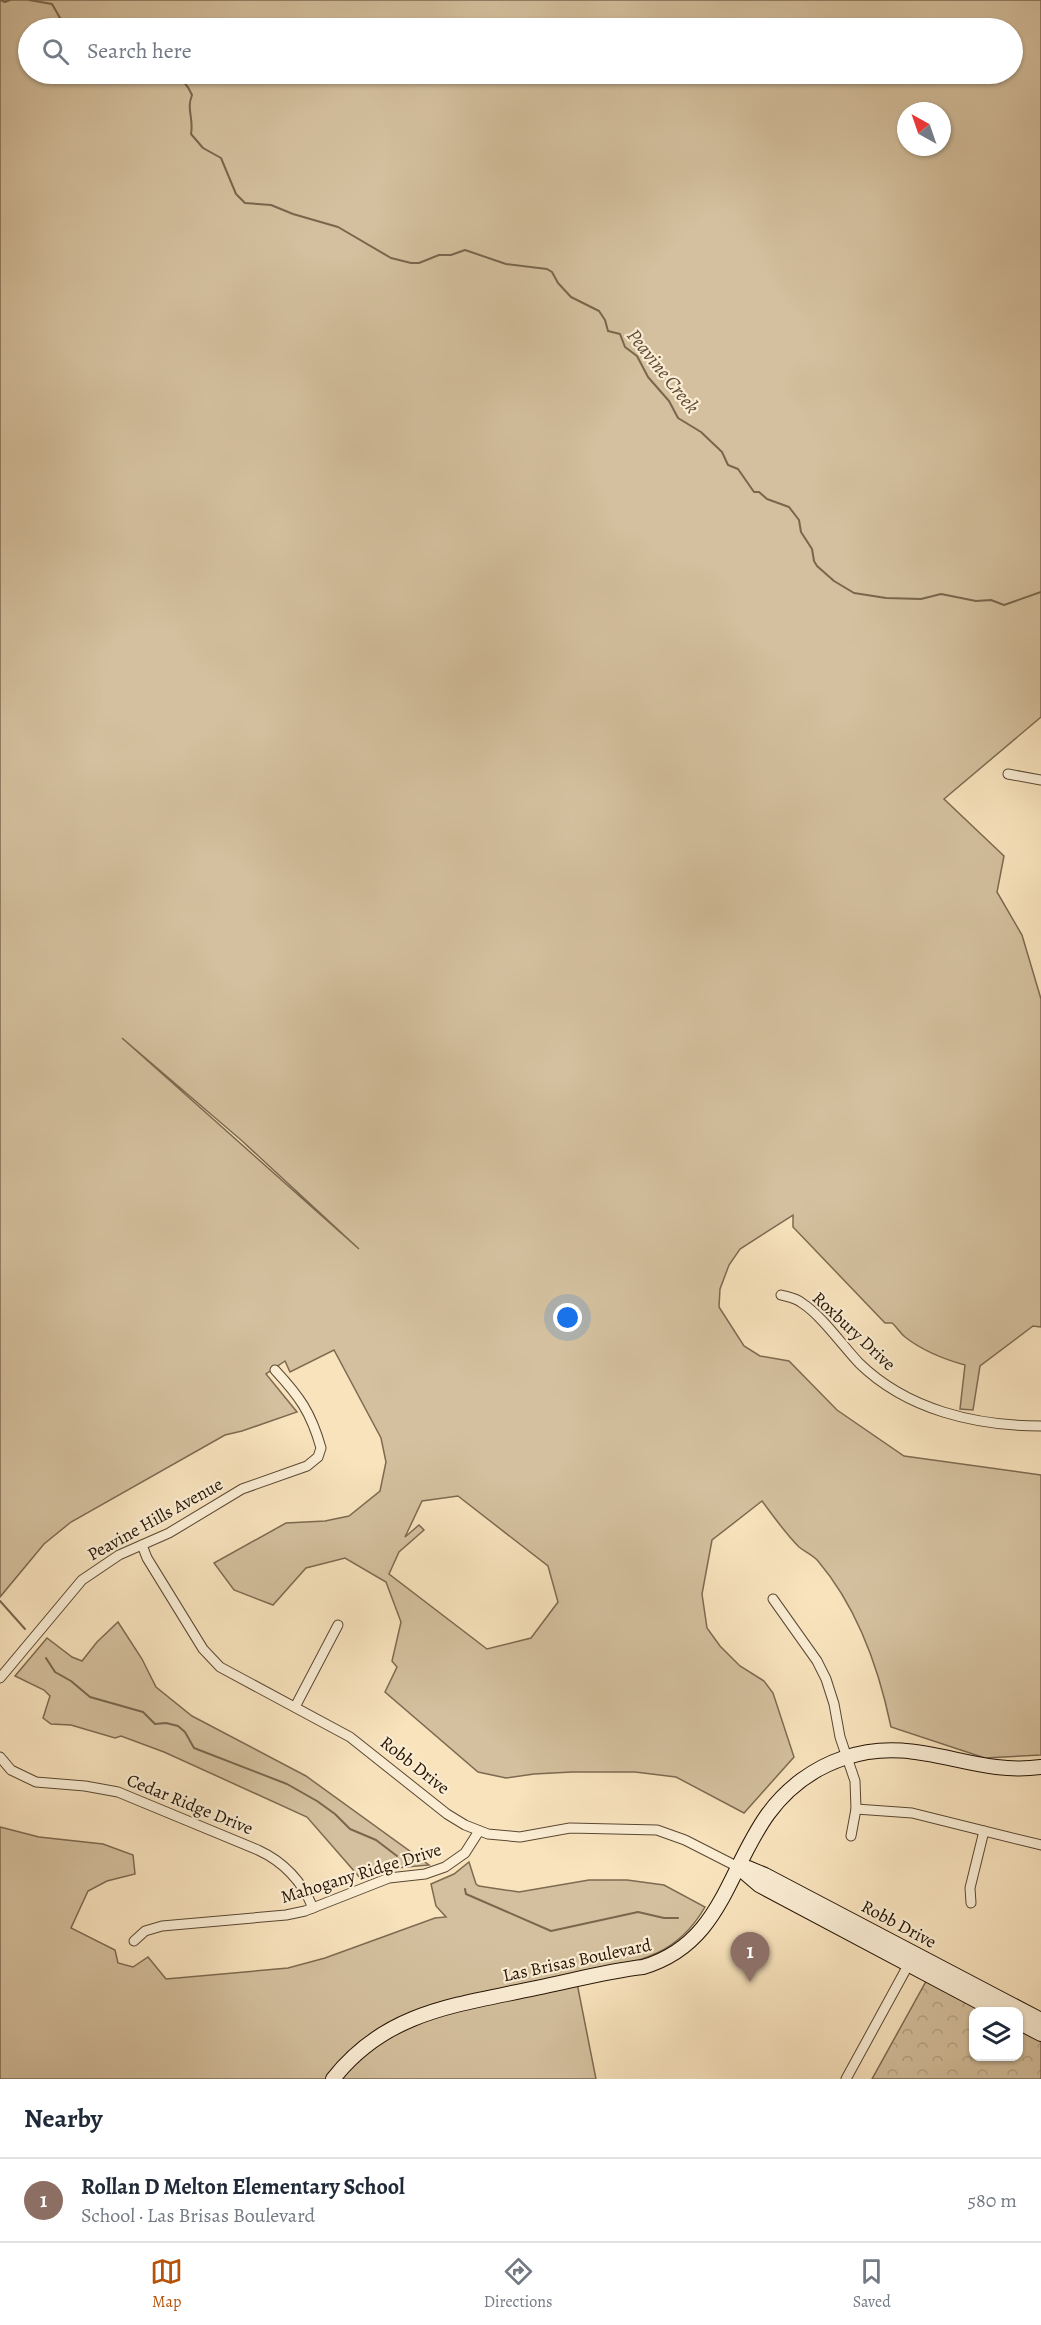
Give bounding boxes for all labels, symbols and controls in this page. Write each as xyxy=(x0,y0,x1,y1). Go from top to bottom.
search box xyxy=(18,18,1023,84)
icon: search xyxy=(39,35,72,68)
text: Search here xyxy=(87,36,192,66)
north arrow xyxy=(897,102,951,156)
water label: Peavine Creek xyxy=(620,323,706,419)
street label: Roxbury Drive xyxy=(807,1286,901,1376)
your location xyxy=(553,1303,582,1332)
street label: Peavine Hills Avenue xyxy=(83,1472,227,1566)
street label: Robb Drive xyxy=(375,1730,455,1800)
street label: Cedar Ridge Drive xyxy=(123,1768,257,1840)
street label: Mahogany Ridge Drive xyxy=(278,1837,444,1909)
street label: Robb Drive xyxy=(857,1894,941,1954)
street label: Las Brisas Boulevard xyxy=(500,1932,654,1987)
pin: 1 xyxy=(730,1932,770,1982)
map controls xyxy=(969,2007,1023,2061)
button: layers xyxy=(969,2007,1023,2061)
text: Nearby xyxy=(24,2101,103,2136)
text: Rollan D Melton Elementary School xyxy=(81,2172,405,2202)
text: 1 xyxy=(40,2187,47,2214)
text: 580 m xyxy=(967,2187,1017,2214)
text: School · Las Brisas Boulevard xyxy=(81,2202,315,2229)
tab: Map xyxy=(150,2255,183,2313)
tab: Directions xyxy=(484,2255,552,2313)
tab: Saved xyxy=(853,2255,891,2313)

